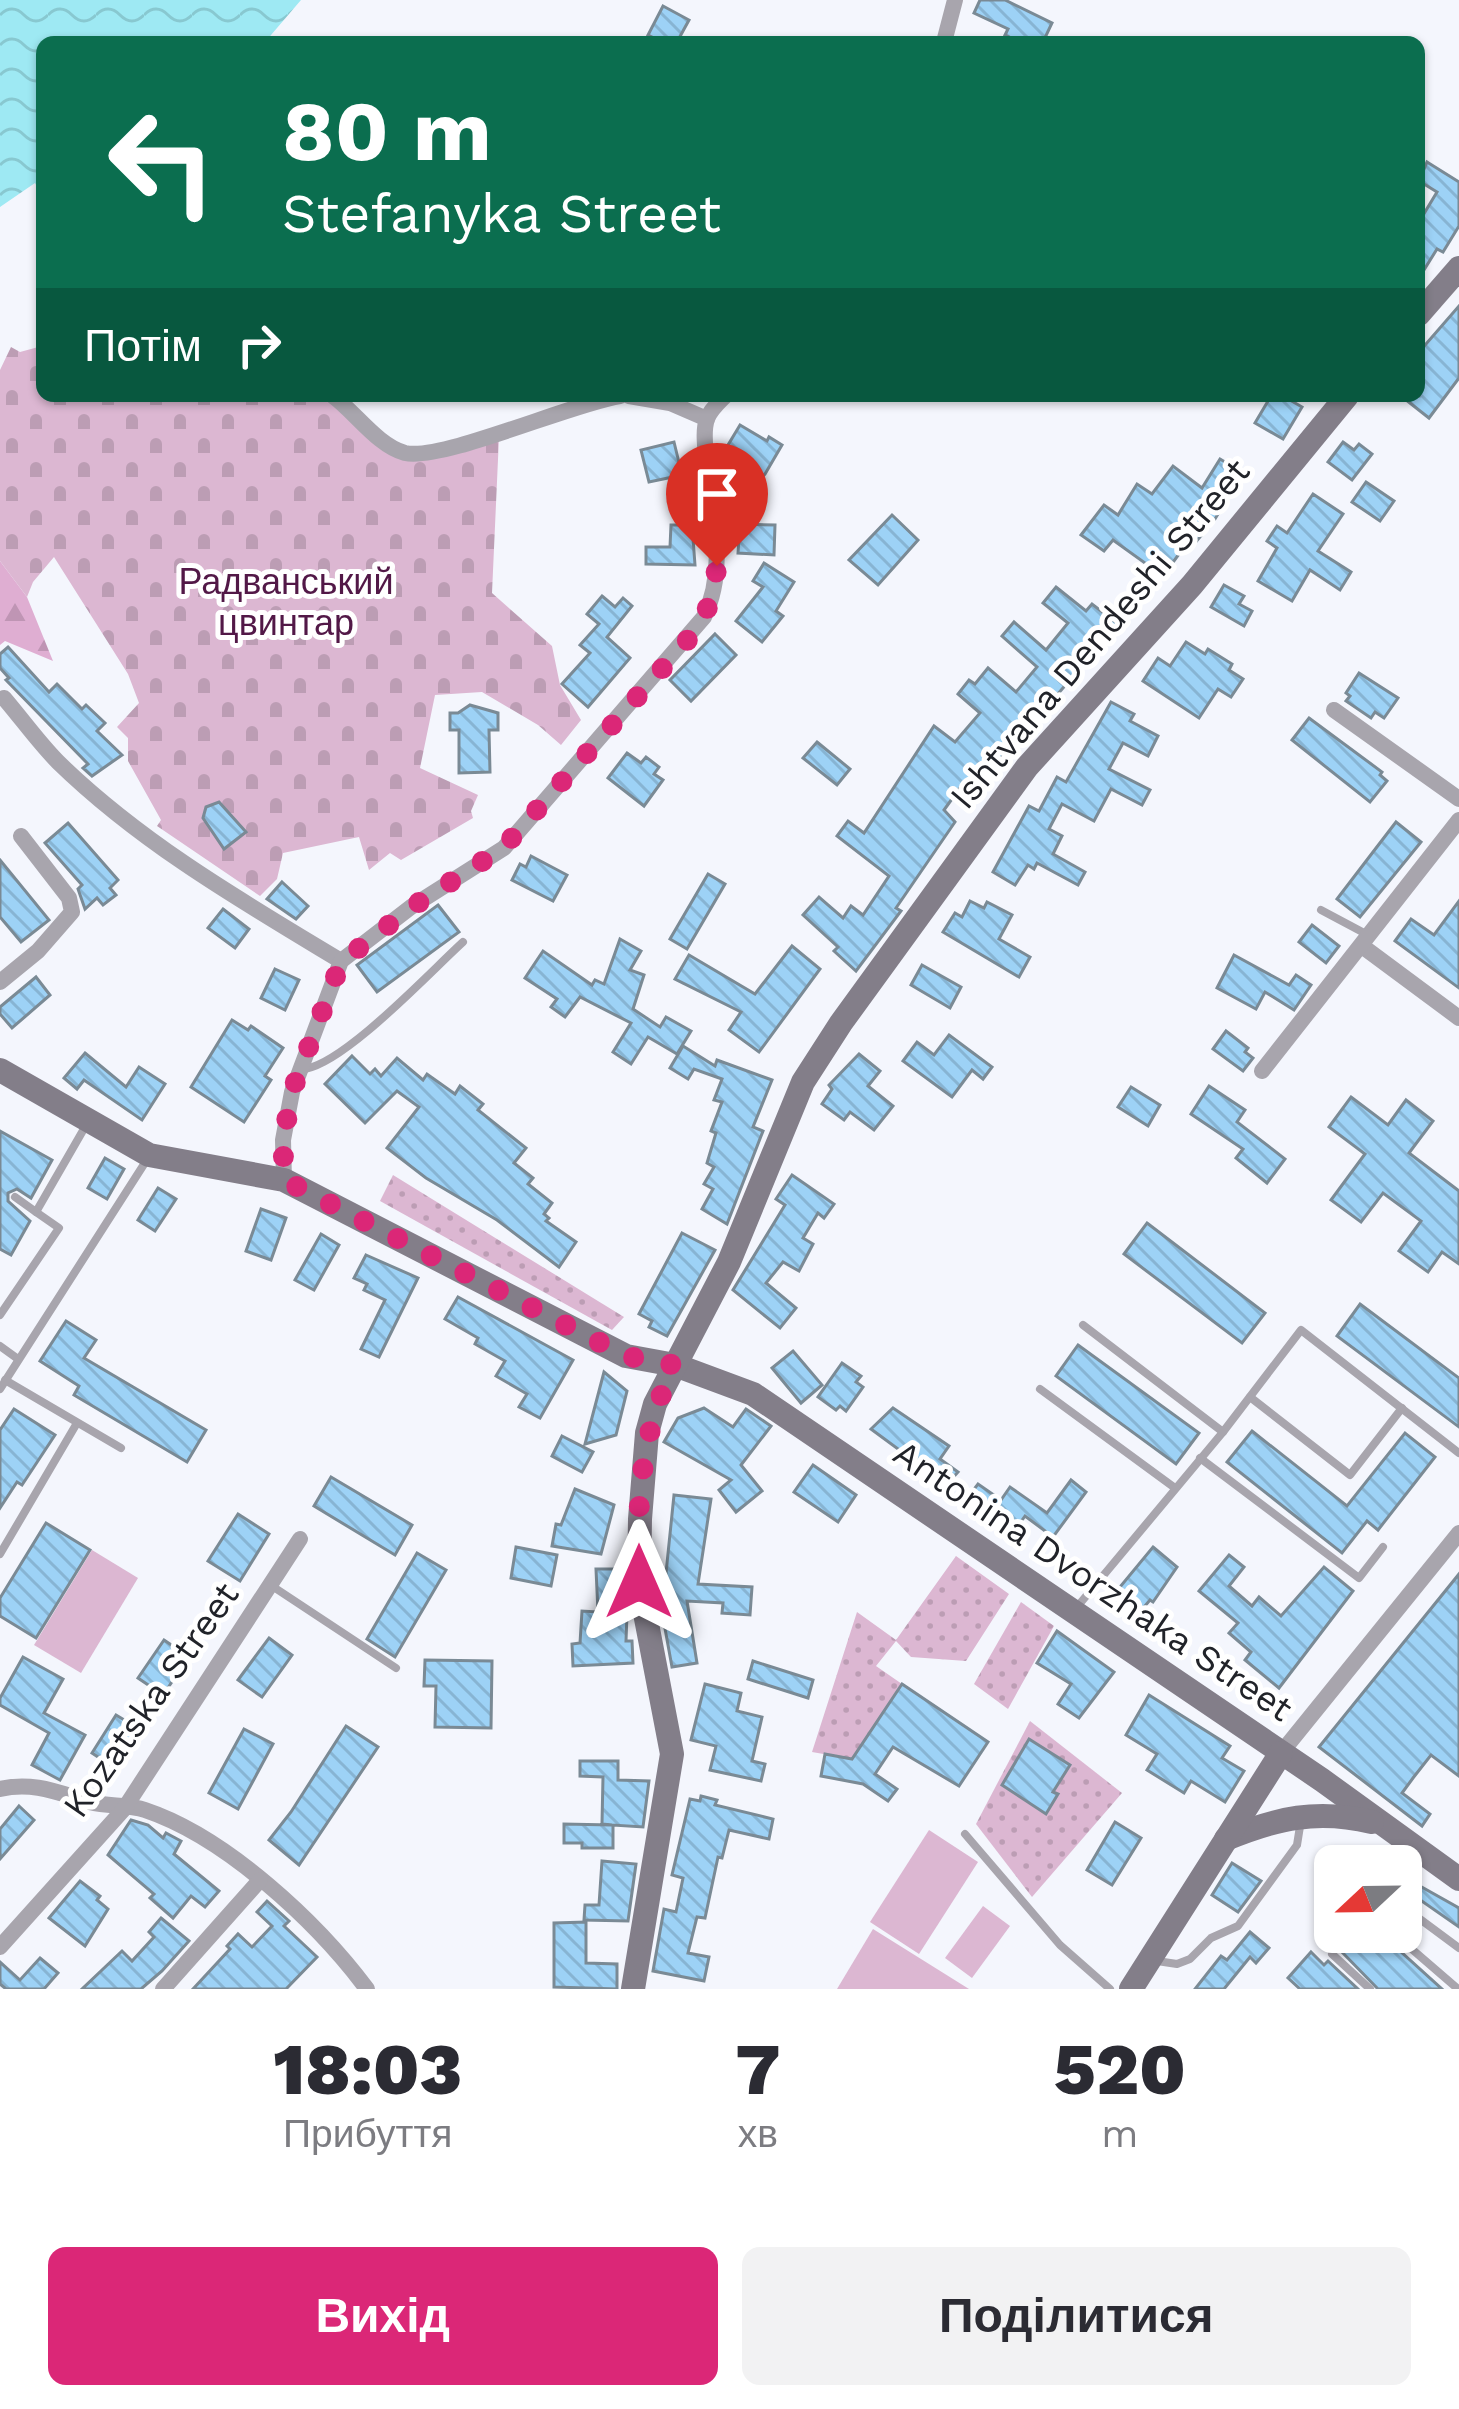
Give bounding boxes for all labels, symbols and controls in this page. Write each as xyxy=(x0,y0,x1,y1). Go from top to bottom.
text: 80 m xyxy=(282,82,492,180)
icon: left xyxy=(84,84,240,240)
text: Stefanyka Street xyxy=(282,182,721,245)
icon: right xyxy=(226,312,292,378)
text: Потім xyxy=(84,319,202,372)
pin xyxy=(666,443,768,566)
street label: Ishtvana Dendeshi Street xyxy=(942,451,1258,817)
icon: arrive xyxy=(684,461,750,527)
park label: Радванський цвинтар xyxy=(178,561,394,644)
street label: Antonina Dvorzhaka Street xyxy=(886,1432,1300,1730)
position arrow xyxy=(576,1519,702,1645)
street label: Kozatska Street xyxy=(54,1575,248,1825)
north arrow xyxy=(1314,1845,1422,1953)
map controls xyxy=(1314,1845,1422,1953)
text: 18:03 xyxy=(273,2027,462,2111)
text: 7 xyxy=(735,2027,780,2111)
text: 520 xyxy=(1054,2027,1186,2111)
text: Прибуття xyxy=(283,2111,452,2156)
text: хв xyxy=(738,2111,778,2156)
text: m xyxy=(1101,2111,1138,2156)
button: Вихід xyxy=(48,2247,718,2385)
button: Поділитися xyxy=(742,2247,1411,2385)

